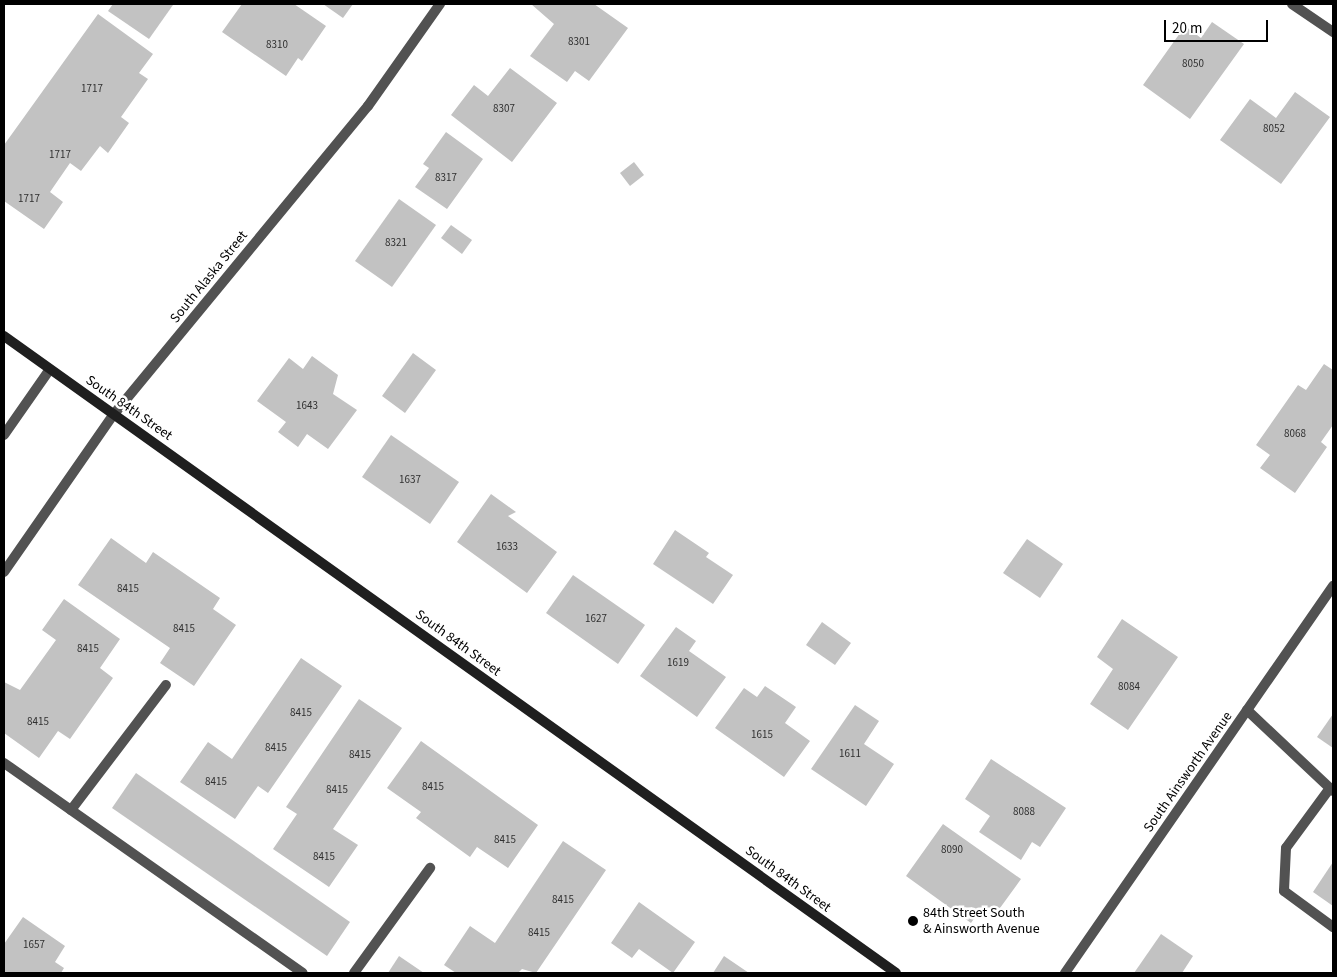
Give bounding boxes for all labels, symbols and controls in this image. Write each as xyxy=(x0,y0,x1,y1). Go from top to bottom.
scale bar xyxy=(1167,10,1271,42)
text: 20 m xyxy=(1172,18,1202,39)
house number: 8301 xyxy=(568,35,590,49)
house number: 8310 xyxy=(266,38,288,52)
house number: 8050 xyxy=(1182,57,1204,71)
house number: 1717 xyxy=(81,82,103,96)
house number: 8307 xyxy=(493,102,515,116)
house number: 8052 xyxy=(1263,122,1285,136)
house number: 1717 xyxy=(49,148,71,162)
house number: 8317 xyxy=(435,171,457,185)
house number: 1717 xyxy=(18,192,40,206)
street label: South Alaska Street xyxy=(167,228,251,326)
house number: 8321 xyxy=(385,236,407,250)
street label: South 84th Street xyxy=(82,372,176,444)
house number: 1643 xyxy=(296,399,318,413)
house number: 8068 xyxy=(1284,427,1306,441)
house number: 1637 xyxy=(399,473,421,487)
house number: 1633 xyxy=(496,540,518,554)
house number: 8415 xyxy=(117,582,139,596)
street label: South 84th Street xyxy=(412,606,504,680)
house number: 1627 xyxy=(585,612,607,626)
house number: 8415 xyxy=(173,622,195,636)
house number: 8415 xyxy=(77,642,99,656)
house number: 1619 xyxy=(667,656,689,670)
house number: 8084 xyxy=(1118,680,1140,694)
house number: 8415 xyxy=(290,706,312,720)
street label: South Ainsworth Avenue xyxy=(1140,709,1236,835)
house number: 8415 xyxy=(27,715,49,729)
house number: 1615 xyxy=(751,728,773,742)
house number: 8415 xyxy=(265,741,287,755)
house number: 1611 xyxy=(839,747,861,761)
house number: 8415 xyxy=(349,748,371,762)
house number: 8415 xyxy=(205,775,227,789)
house number: 8415 xyxy=(422,780,444,794)
house number: 8415 xyxy=(326,783,348,797)
house number: 8088 xyxy=(1013,805,1035,819)
house number: 8415 xyxy=(494,833,516,847)
street label: South 84th Street xyxy=(742,842,834,916)
house number: 8090 xyxy=(941,843,963,857)
house number: 8415 xyxy=(313,850,335,864)
house number: 8415 xyxy=(552,893,574,907)
place label: 84th Street South & Ainsworth Avenue xyxy=(923,905,1040,938)
marker: 84th Street South & Ainsworth Avenue xyxy=(907,915,919,927)
house number: 8415 xyxy=(528,926,550,940)
house number: 1657 xyxy=(23,938,45,952)

